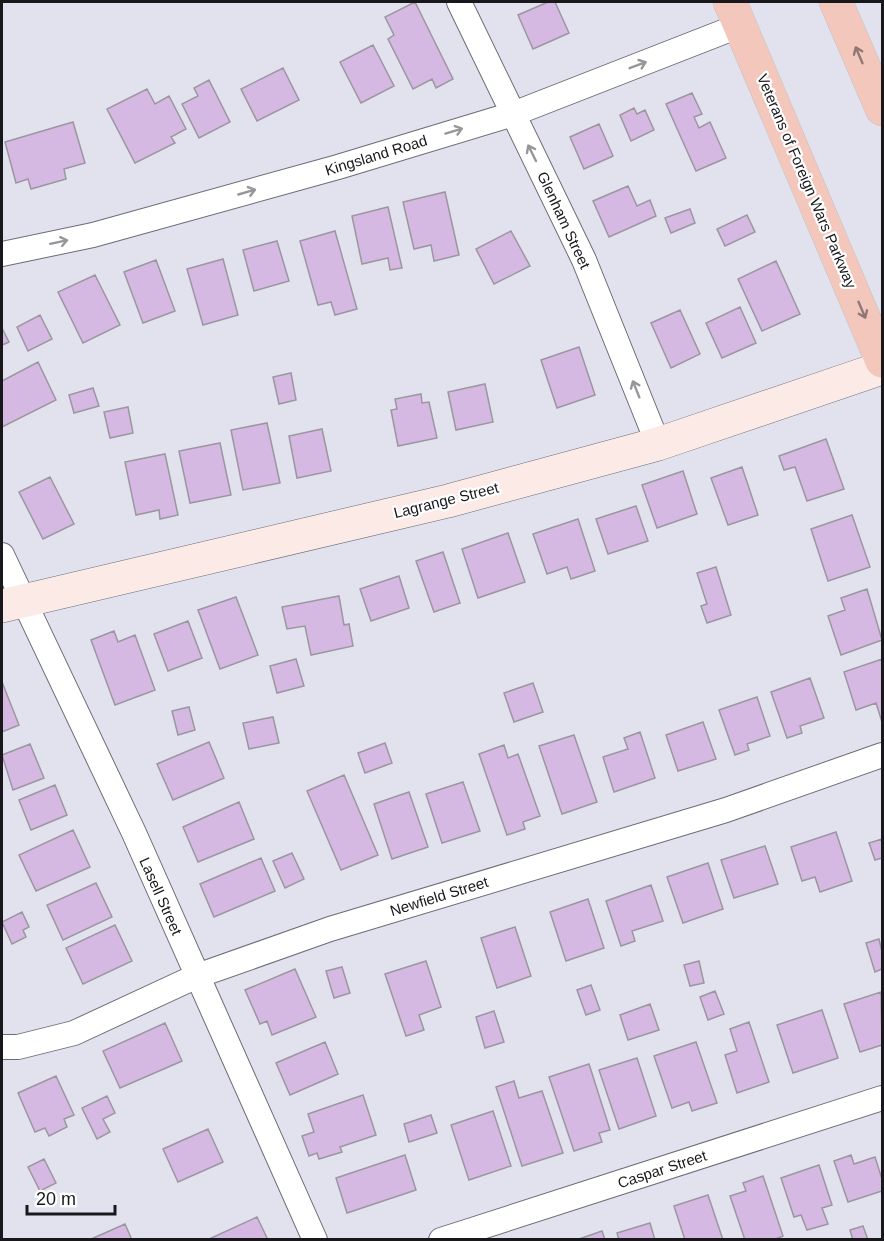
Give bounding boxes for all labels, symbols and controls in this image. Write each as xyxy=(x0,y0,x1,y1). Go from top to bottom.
one-way arrow xyxy=(853,46,864,65)
one-way arrow xyxy=(628,59,646,70)
street label: Veterans of Foreign Wars Parkway xyxy=(754,71,860,291)
one-way arrow xyxy=(444,125,463,136)
street label: Kingsland Road xyxy=(323,131,429,179)
one-way arrow xyxy=(526,145,538,163)
street label: Glenham Street xyxy=(534,169,594,272)
one-way arrow xyxy=(237,186,256,197)
one-way arrow xyxy=(49,236,68,248)
one-way arrow xyxy=(857,301,868,319)
one-way arrow xyxy=(630,381,641,399)
street label: Lagrange Street xyxy=(392,479,501,521)
street label: Lasell Street xyxy=(136,854,186,938)
street label: Newfield Street xyxy=(388,873,491,919)
street label: Caspar Street xyxy=(615,1146,709,1191)
scale bar xyxy=(27,1178,116,1216)
text: 20 m xyxy=(36,1189,76,1209)

